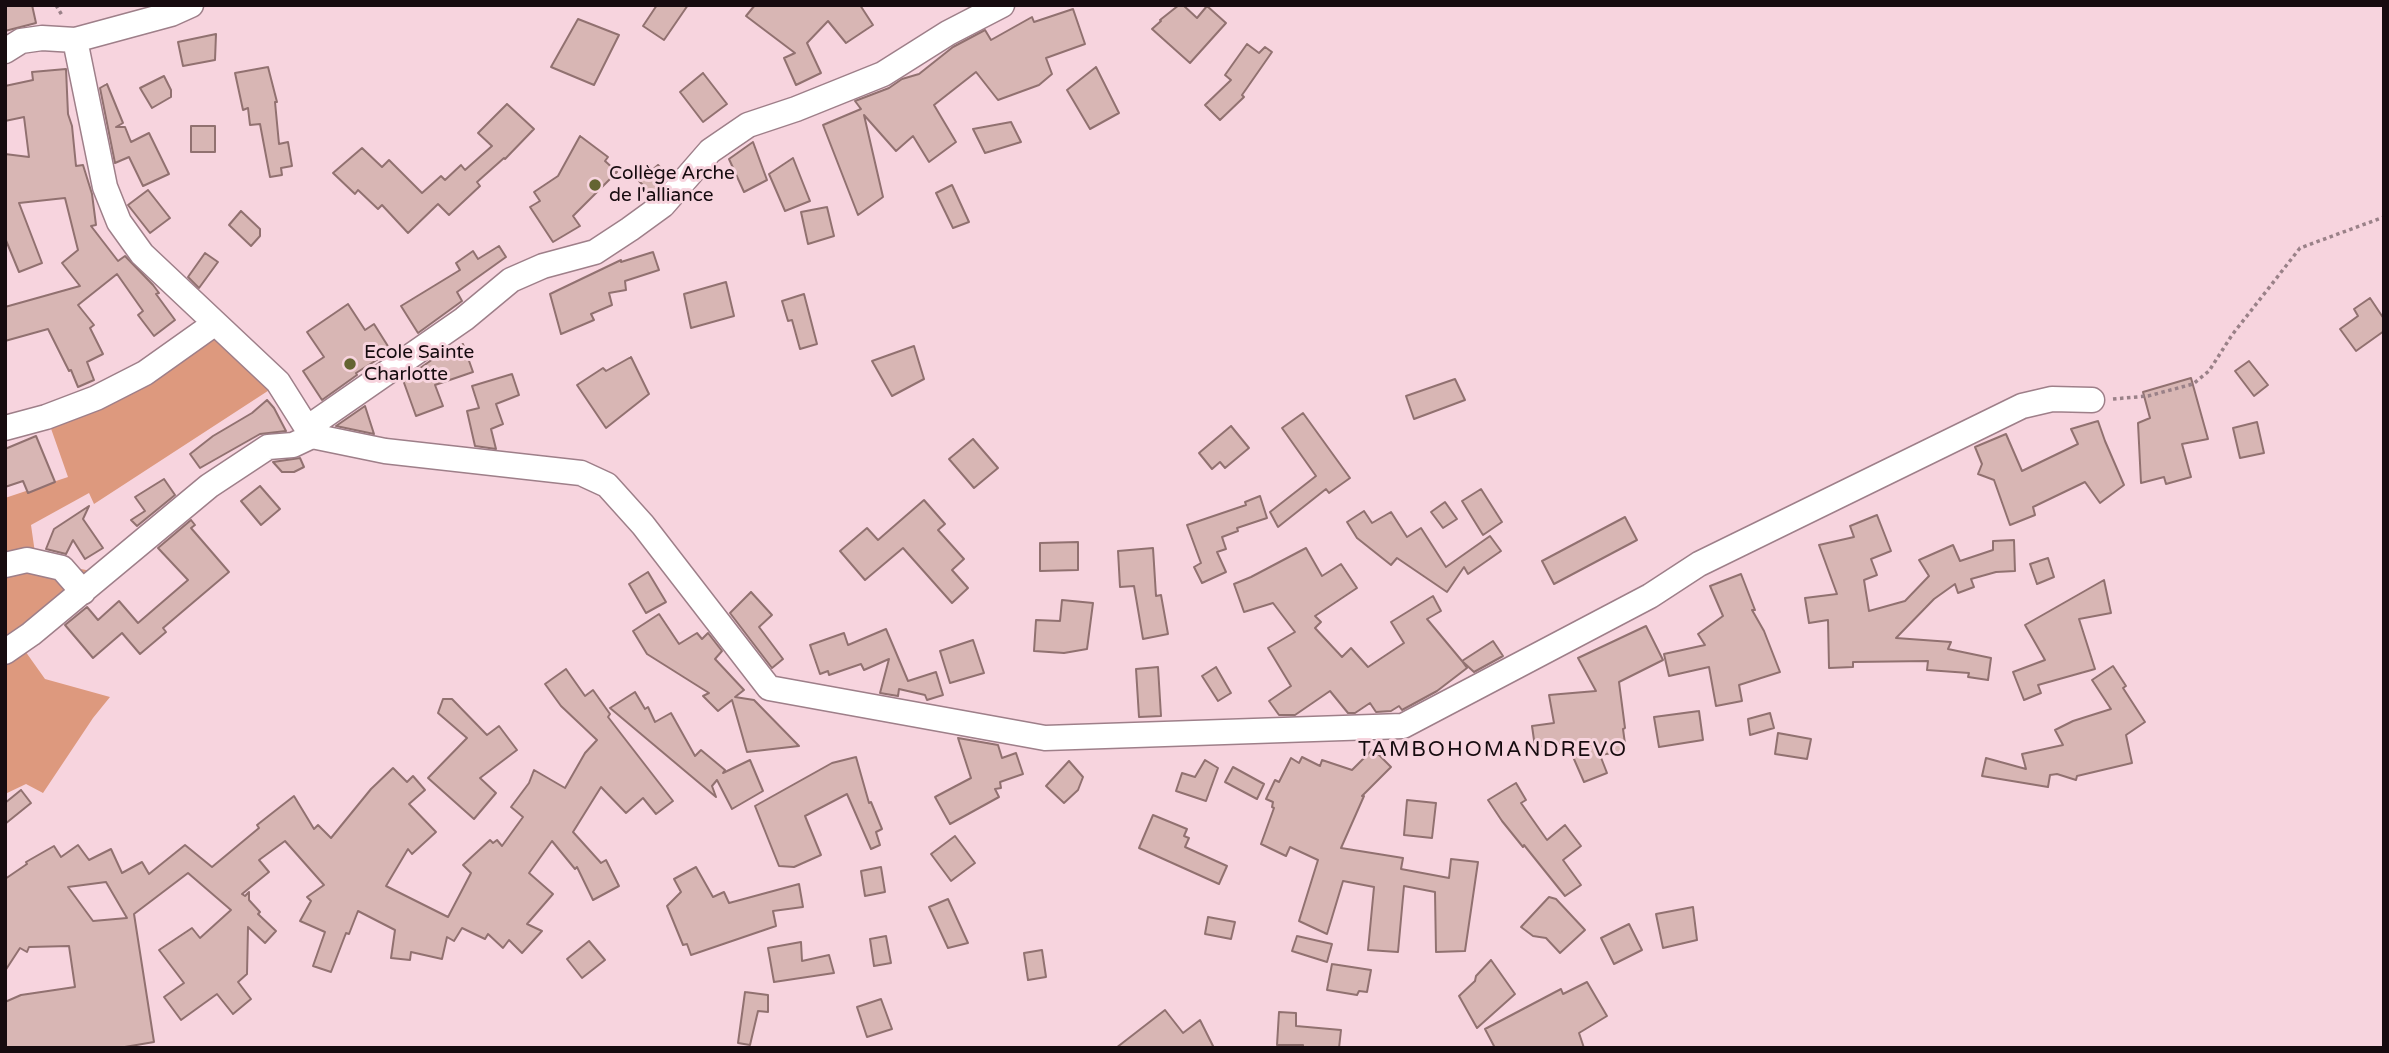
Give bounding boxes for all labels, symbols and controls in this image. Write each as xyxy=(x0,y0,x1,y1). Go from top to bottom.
place label: Collège Arche de l'alliance xyxy=(609,163,735,207)
marker: Collège Arche de l'alliance xyxy=(587,177,603,193)
place label: Ecole Sainte Charlotte xyxy=(364,342,474,386)
marker: Ecole Sainte Charlotte xyxy=(342,356,358,372)
district label: TAMBOHOMANDREVO xyxy=(1360,737,1626,763)

